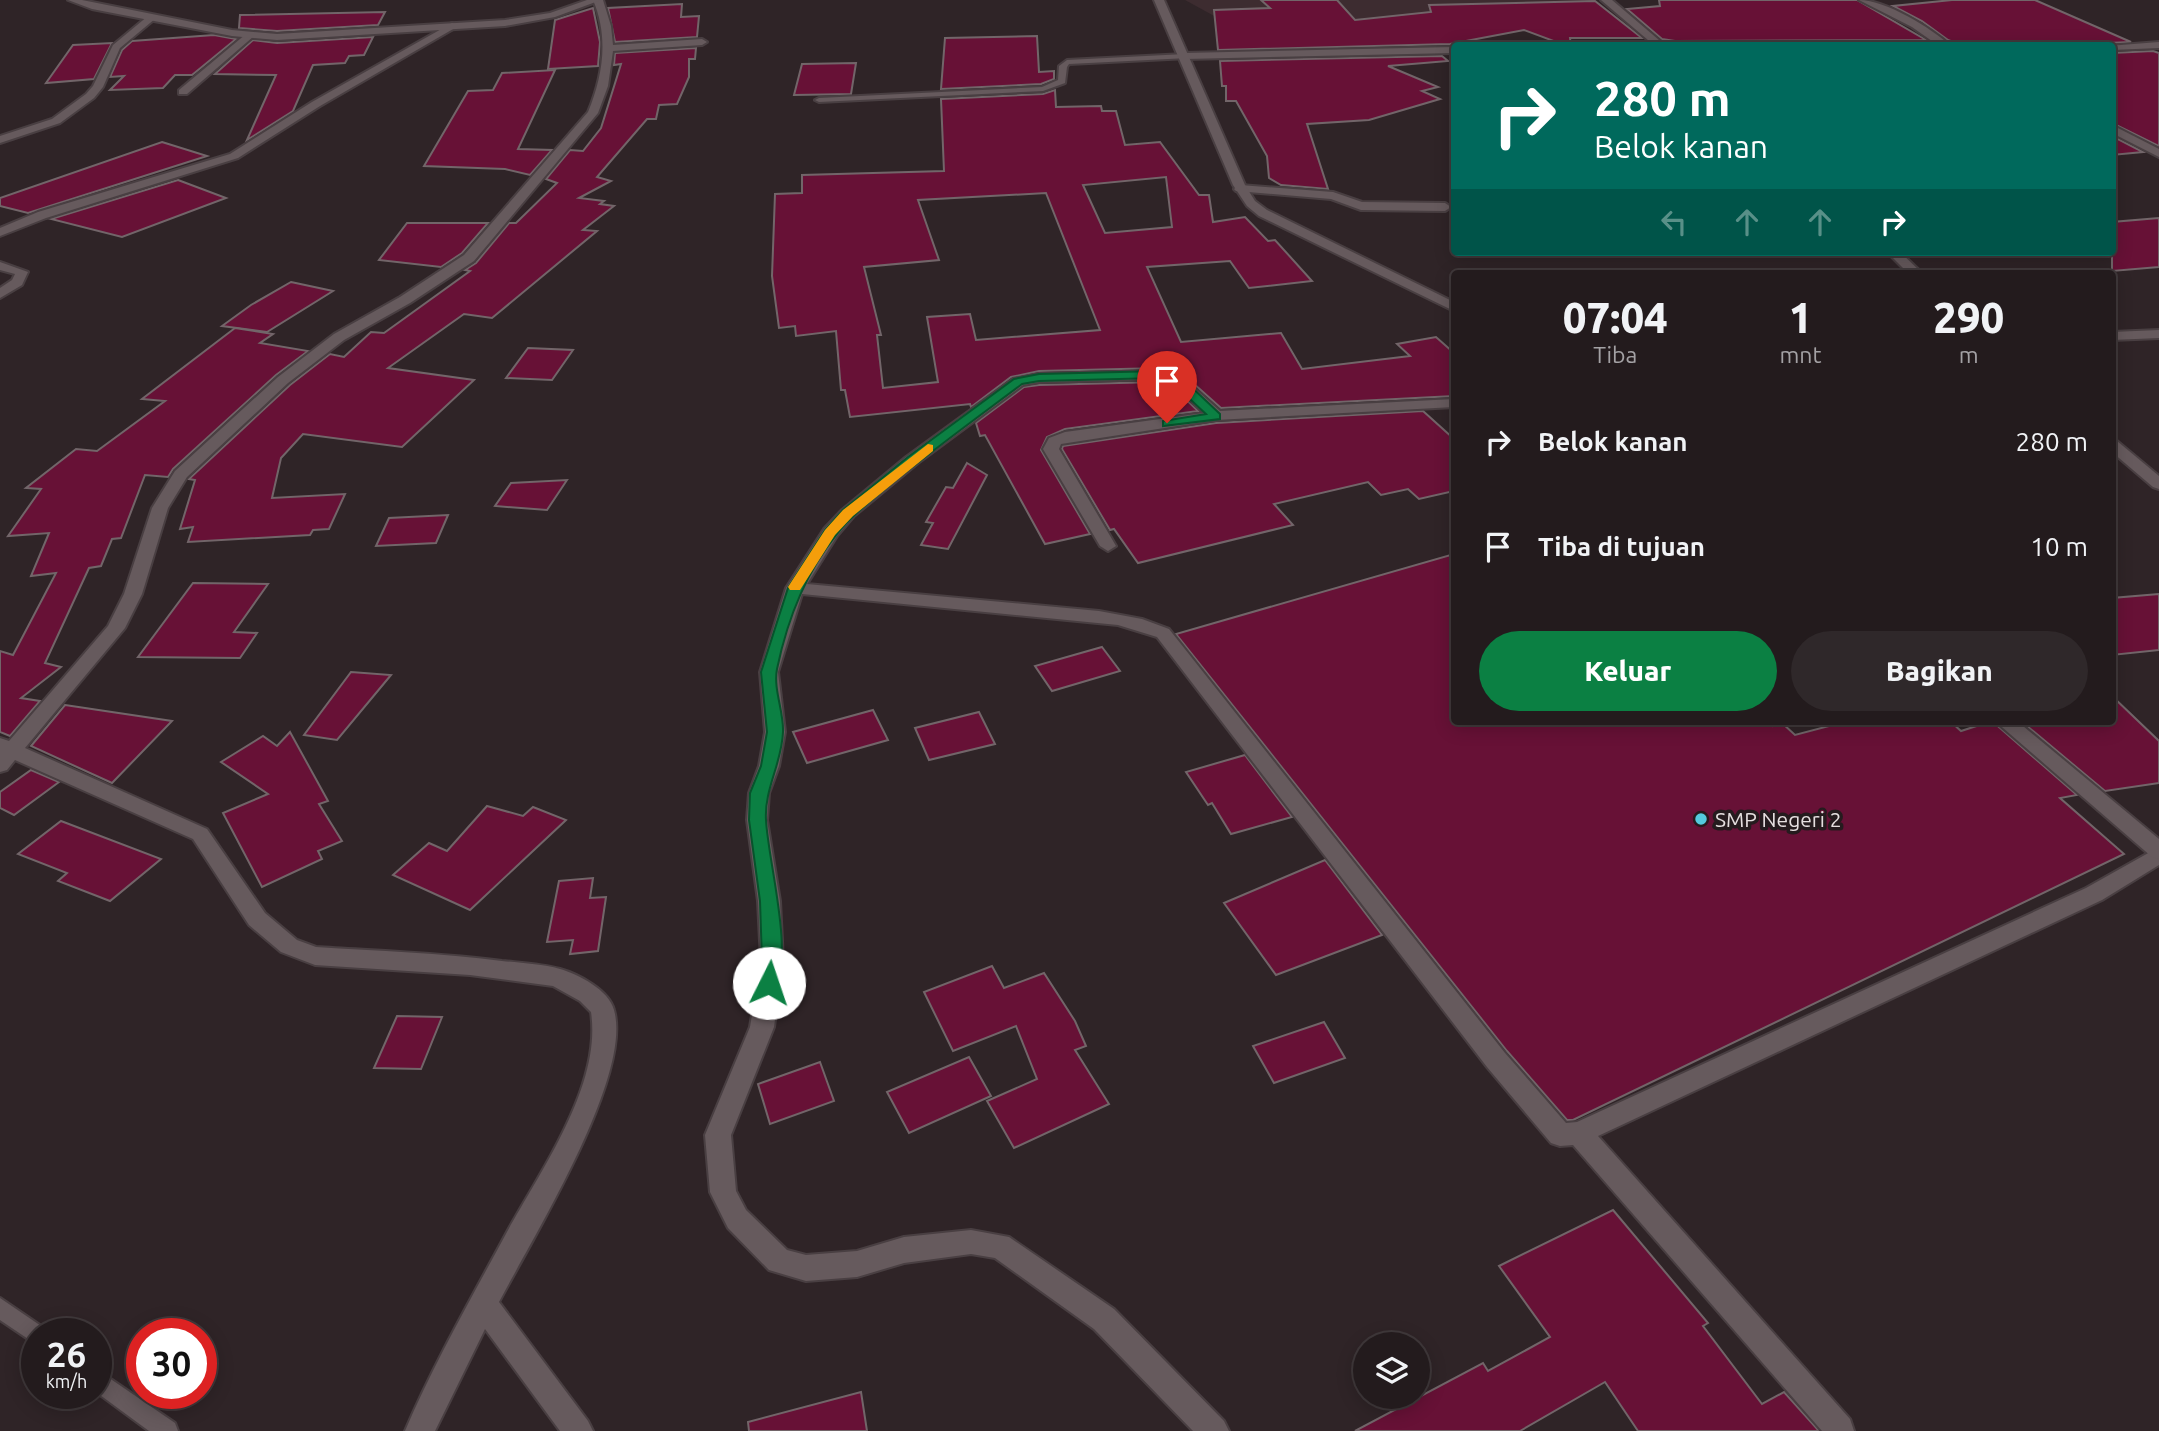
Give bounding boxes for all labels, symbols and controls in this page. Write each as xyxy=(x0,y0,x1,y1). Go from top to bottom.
icon: right xyxy=(1479,70,1570,161)
text: 280 m xyxy=(1594,70,1731,125)
text: Belok kanan xyxy=(1594,128,1768,164)
icon: left xyxy=(1655,203,1693,241)
icon: ahead xyxy=(1728,203,1766,241)
icon: ahead xyxy=(1801,203,1839,241)
icon: right xyxy=(1874,203,1912,241)
text: 07:04 xyxy=(1563,294,1668,341)
text: 1 xyxy=(1789,294,1812,341)
text: 290 xyxy=(1933,294,2004,341)
text: Tiba xyxy=(1593,342,1637,367)
text: mnt xyxy=(1779,342,1822,367)
text: m xyxy=(1959,342,1979,367)
pin xyxy=(1137,351,1197,423)
icon: arrive xyxy=(1148,362,1186,400)
icon: right xyxy=(1479,423,1517,461)
text: Belok kanan xyxy=(1538,427,1688,456)
text: 280 m xyxy=(2016,427,2088,456)
icon: arrive xyxy=(1479,528,1517,566)
text: Tiba di tujuan xyxy=(1538,532,1705,561)
text: 10 m xyxy=(2030,532,2088,561)
button: Keluar xyxy=(1479,631,1777,711)
button: Bagikan xyxy=(1791,631,2088,711)
place label: SMP Negeri 2 xyxy=(1715,807,1842,831)
marker: SMP Negeri 2 xyxy=(1693,811,1709,827)
position arrow xyxy=(732,946,806,1020)
speed limit sign: 30 xyxy=(126,1318,217,1409)
map controls xyxy=(1353,1332,1430,1409)
button: layers xyxy=(1353,1332,1430,1409)
text: 26 xyxy=(47,1334,86,1374)
text: km/h xyxy=(46,1371,87,1391)

